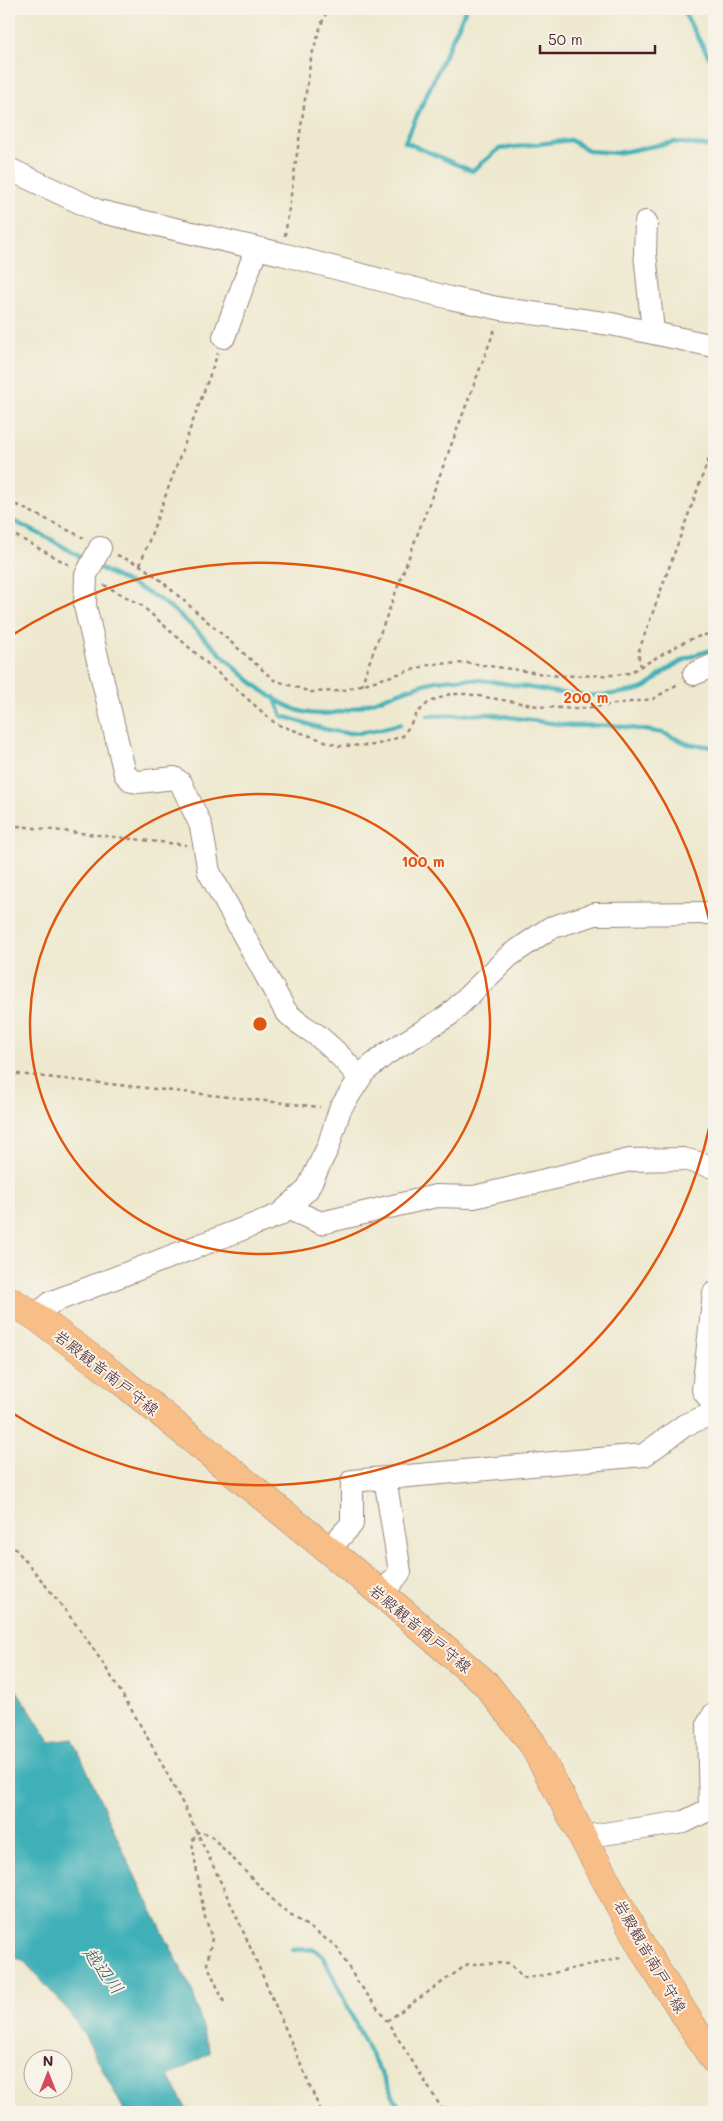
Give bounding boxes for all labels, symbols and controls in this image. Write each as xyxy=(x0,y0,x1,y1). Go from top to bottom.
scale bar xyxy=(540,22,656,54)
text: 50 m xyxy=(548,29,583,49)
text: 200 m xyxy=(564,687,609,707)
text: 100 m xyxy=(401,851,445,871)
centre of rings xyxy=(251,1015,269,1033)
street label: 岩殿観音南戸守線 xyxy=(50,1324,164,1420)
street label: 岩殿観音南戸守線 xyxy=(365,1579,477,1677)
street label: 岩殿観音南戸守線 xyxy=(610,1895,692,2017)
water label: 越辺川 xyxy=(78,1940,130,1999)
north arrow xyxy=(22,2048,72,2098)
text: N xyxy=(43,2051,53,2070)

